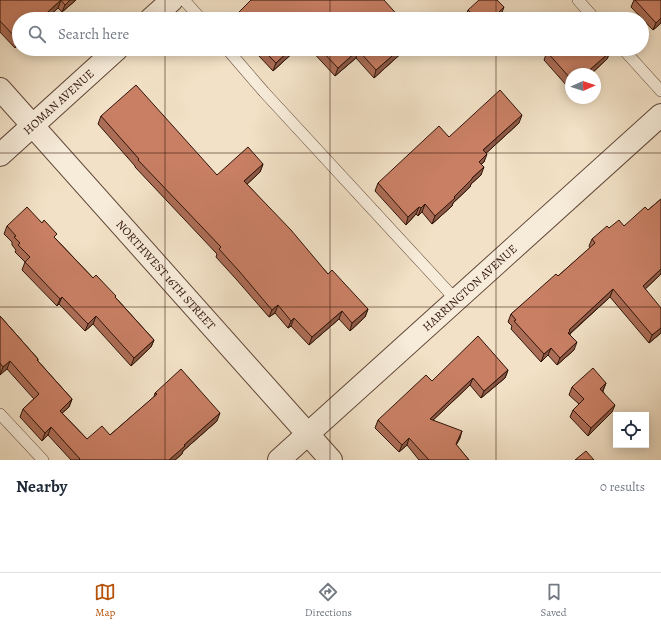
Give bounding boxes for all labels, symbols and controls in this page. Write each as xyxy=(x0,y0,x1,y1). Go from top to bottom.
search box xyxy=(12,12,649,56)
icon: search xyxy=(26,23,48,45)
text: Search here xyxy=(58,24,129,44)
street label: HOMAN AVENUE xyxy=(20,66,97,138)
north arrow xyxy=(565,68,601,104)
street label: NORTHWEST 16TH STREET xyxy=(112,216,219,334)
street label: HARRINGTON AVENUE xyxy=(419,241,520,335)
map controls xyxy=(613,412,649,448)
button: locate xyxy=(613,412,649,448)
text: Nearby xyxy=(16,475,67,498)
text: 0 results xyxy=(600,478,645,495)
tab: Map xyxy=(94,581,116,620)
tab: Directions xyxy=(305,581,352,620)
tab: Saved xyxy=(541,581,567,620)

